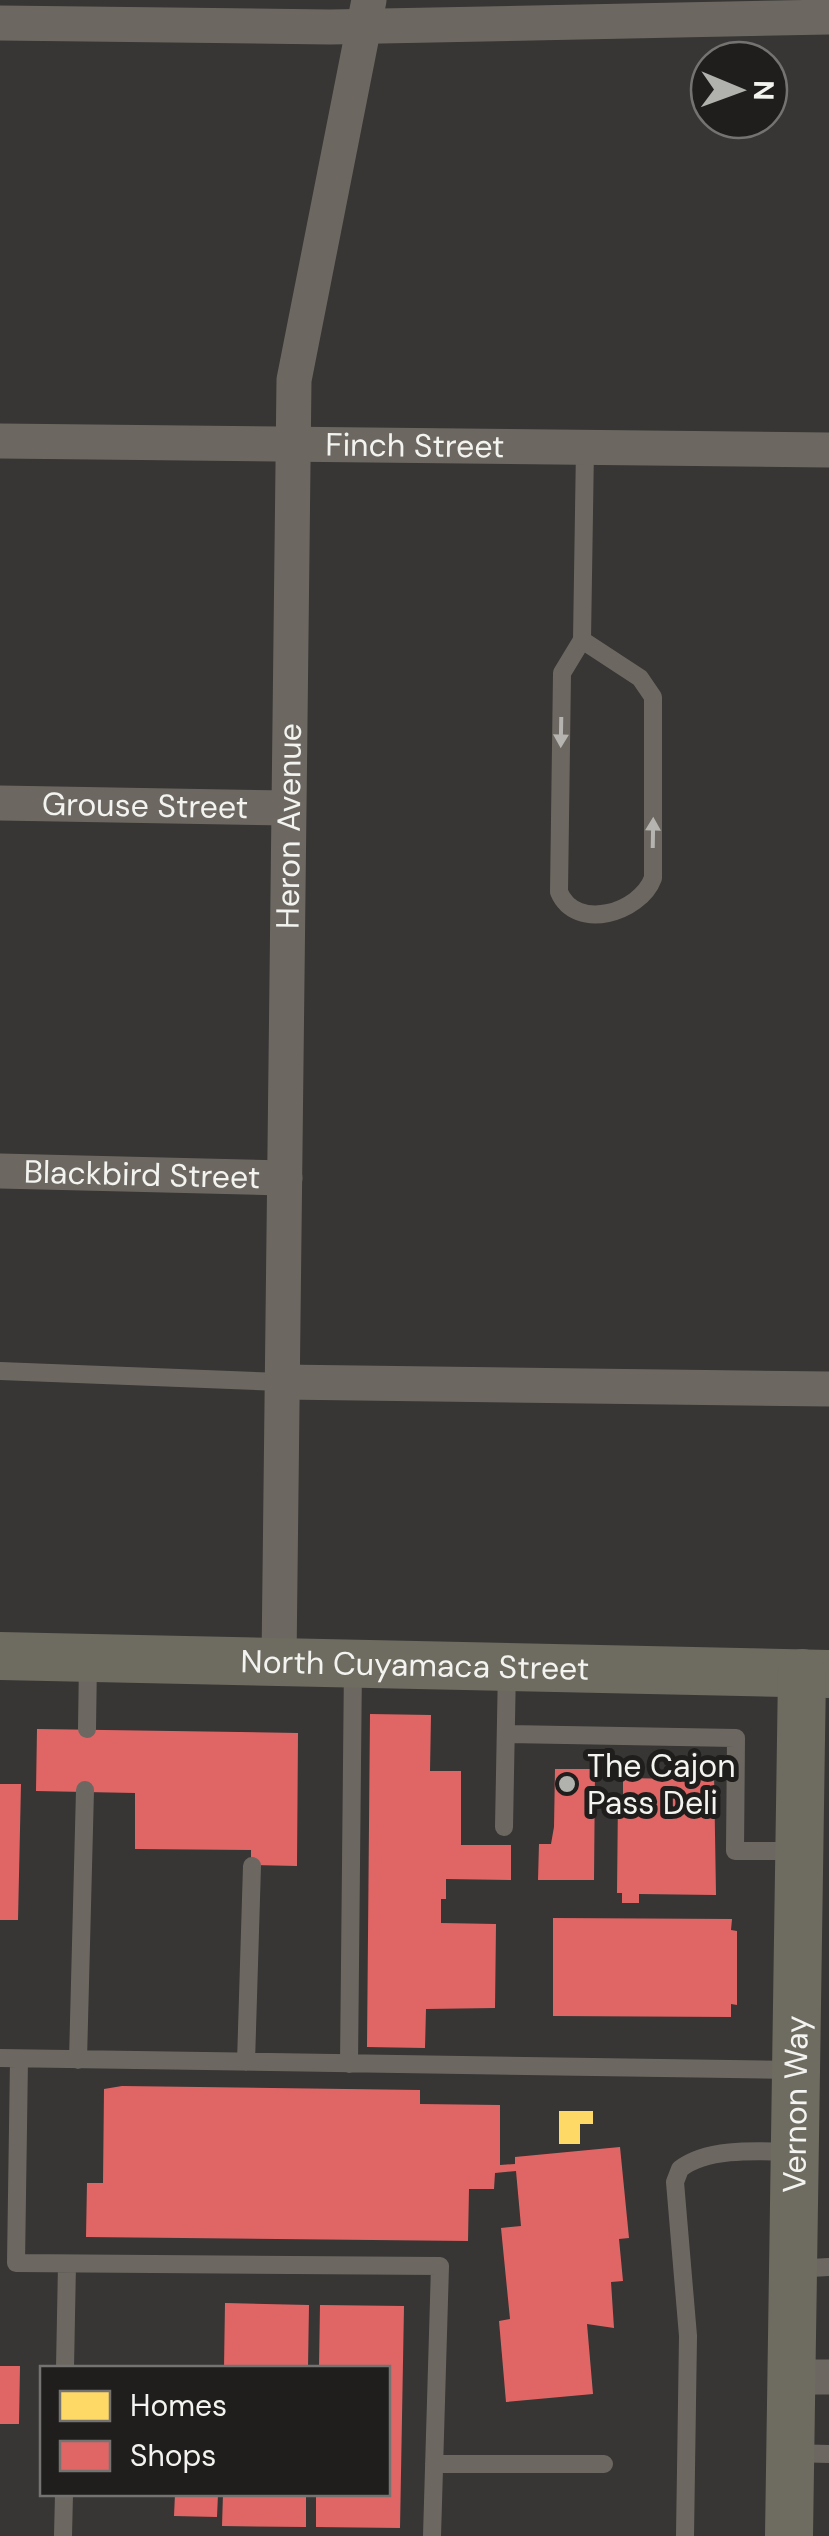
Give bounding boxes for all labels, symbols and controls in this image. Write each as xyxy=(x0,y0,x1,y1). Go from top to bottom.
north arrow xyxy=(689,40,789,140)
text: N xyxy=(745,80,782,101)
street label: Finch Street xyxy=(325,424,505,467)
one-way arrow xyxy=(553,716,569,748)
street label: Heron Avenue xyxy=(267,723,311,929)
street label: Grouse Street xyxy=(41,783,248,828)
one-way arrow xyxy=(645,817,661,849)
street label: Blackbird Street xyxy=(23,1151,261,1198)
street label: North Cuyamaca Street xyxy=(240,1640,590,1690)
place label: The Cajon Pass Deli xyxy=(587,1745,736,1824)
marker: The Cajon Pass Deli xyxy=(556,1773,578,1795)
street label: Vernon Way xyxy=(773,2015,818,2193)
legend xyxy=(40,2366,390,2496)
text: Homes xyxy=(130,2386,227,2425)
text: Shops xyxy=(130,2436,216,2475)

